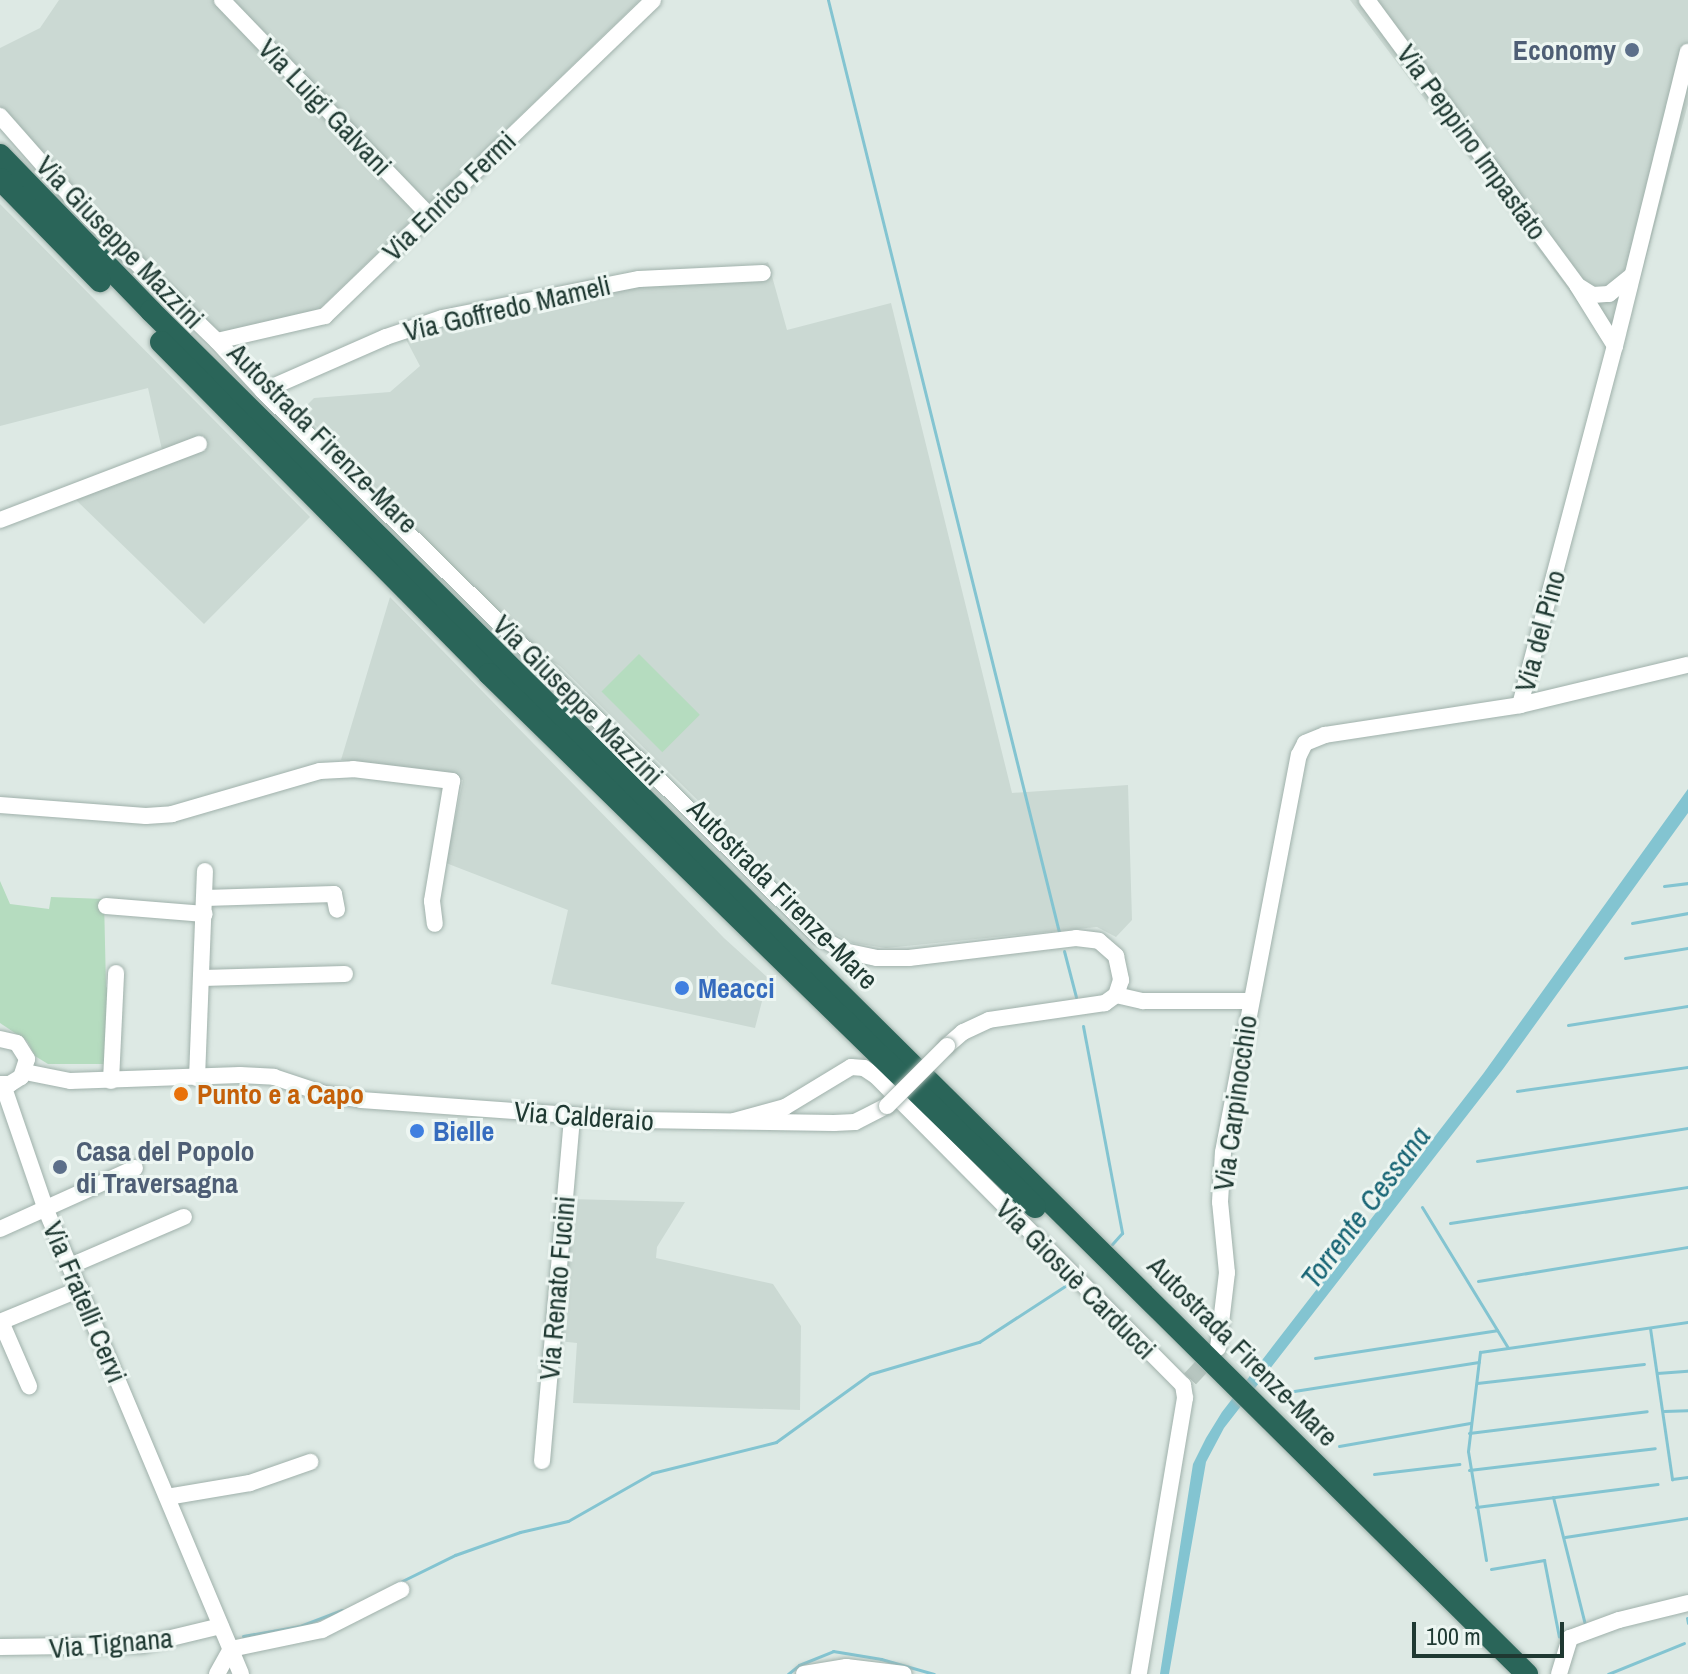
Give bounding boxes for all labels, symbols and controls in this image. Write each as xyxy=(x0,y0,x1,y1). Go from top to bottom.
street label: Via Luigi Galvani xyxy=(251,32,399,182)
place label: Economy xyxy=(1513,33,1616,67)
street label: Via Peppino Impastato xyxy=(1390,38,1554,246)
marker: Economy xyxy=(1623,41,1641,59)
street label: Via Enrico Fermi xyxy=(375,124,523,268)
street label: Via Giuseppe Mazzini xyxy=(29,149,211,335)
street label: Via Goffredo Mameli xyxy=(400,268,614,348)
street label: Autostrada Firenze-Mare xyxy=(221,336,425,540)
street label: Via del Pino xyxy=(1508,566,1572,696)
street label: Via Giuseppe Mazzini xyxy=(486,608,670,792)
street label: Autostrada Firenze-Mare xyxy=(681,792,885,996)
place label: Meacci xyxy=(698,971,775,1005)
marker: Meacci xyxy=(673,979,691,997)
street label: Via Carpinocchio xyxy=(1206,1013,1264,1193)
place label: Punto e a Capo xyxy=(197,1077,364,1111)
marker: Punto e a Capo xyxy=(172,1085,190,1103)
street label: Via Calderaio xyxy=(513,1094,655,1138)
place label: Bielle xyxy=(433,1114,494,1148)
water label: Torrente Cessana xyxy=(1292,1119,1438,1295)
marker: Bielle xyxy=(408,1122,426,1140)
place label: Casa del Popolo di Traversagna xyxy=(76,1134,255,1200)
marker: Casa del Popolo di Traversagna xyxy=(51,1158,69,1176)
street label: Via Giosuè Carducci xyxy=(989,1192,1163,1366)
street label: Via Renato Fucini xyxy=(532,1195,582,1381)
street label: Via Fratelli Cervi xyxy=(36,1216,134,1388)
street label: Autostrada Firenze-Mare xyxy=(1141,1249,1345,1453)
scale bar xyxy=(1416,1606,1568,1656)
text: 100 m xyxy=(1426,1620,1481,1652)
street label: Via Tignana xyxy=(48,1621,174,1665)

